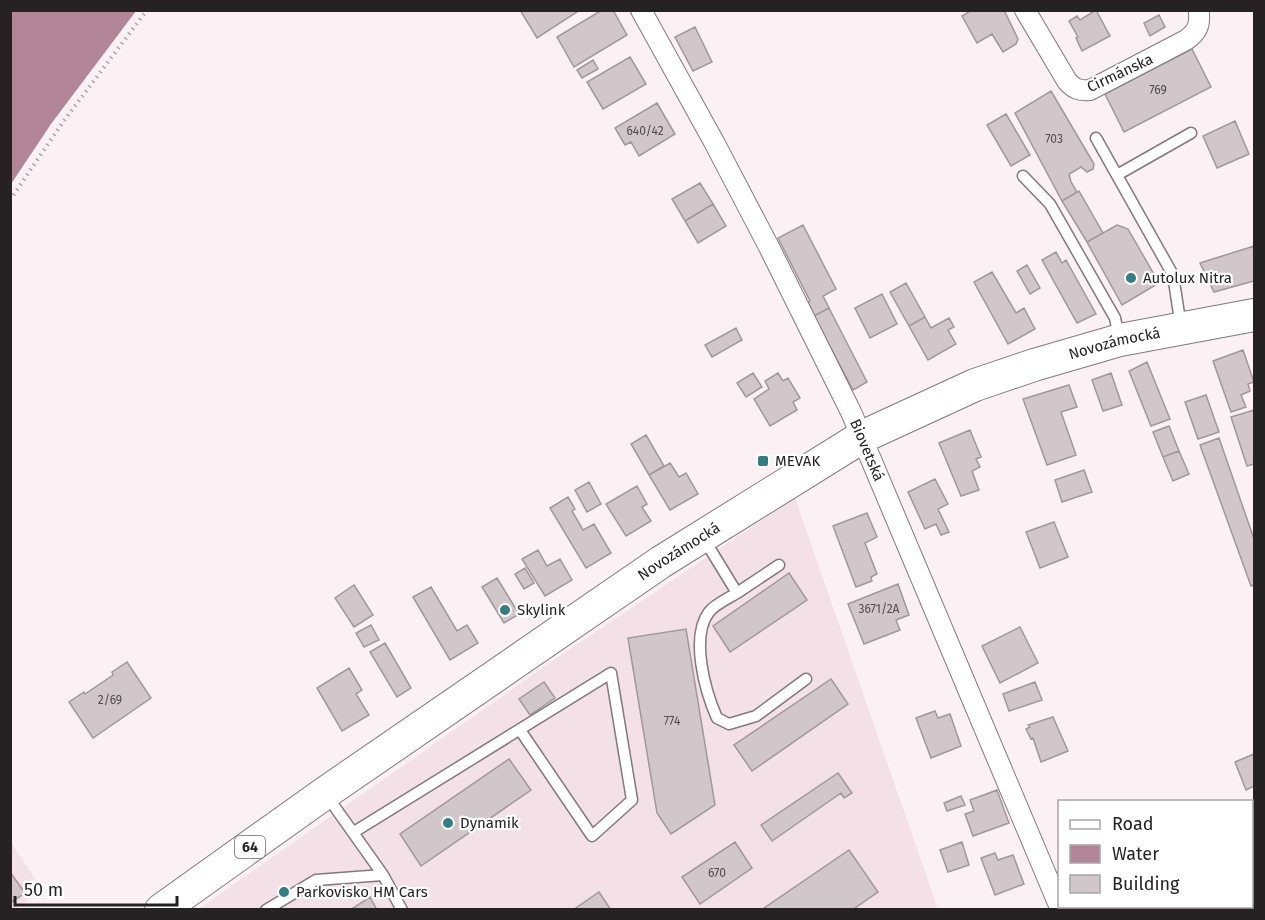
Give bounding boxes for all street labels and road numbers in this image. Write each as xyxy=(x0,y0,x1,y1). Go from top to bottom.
street label: Cirmánska xyxy=(1084,50,1156,96)
street label: Novozámocká xyxy=(1067,324,1162,363)
street label: Biovetská xyxy=(846,416,888,484)
street label: Novozámocká xyxy=(634,519,723,584)
road number: 64 xyxy=(235,836,265,858)

